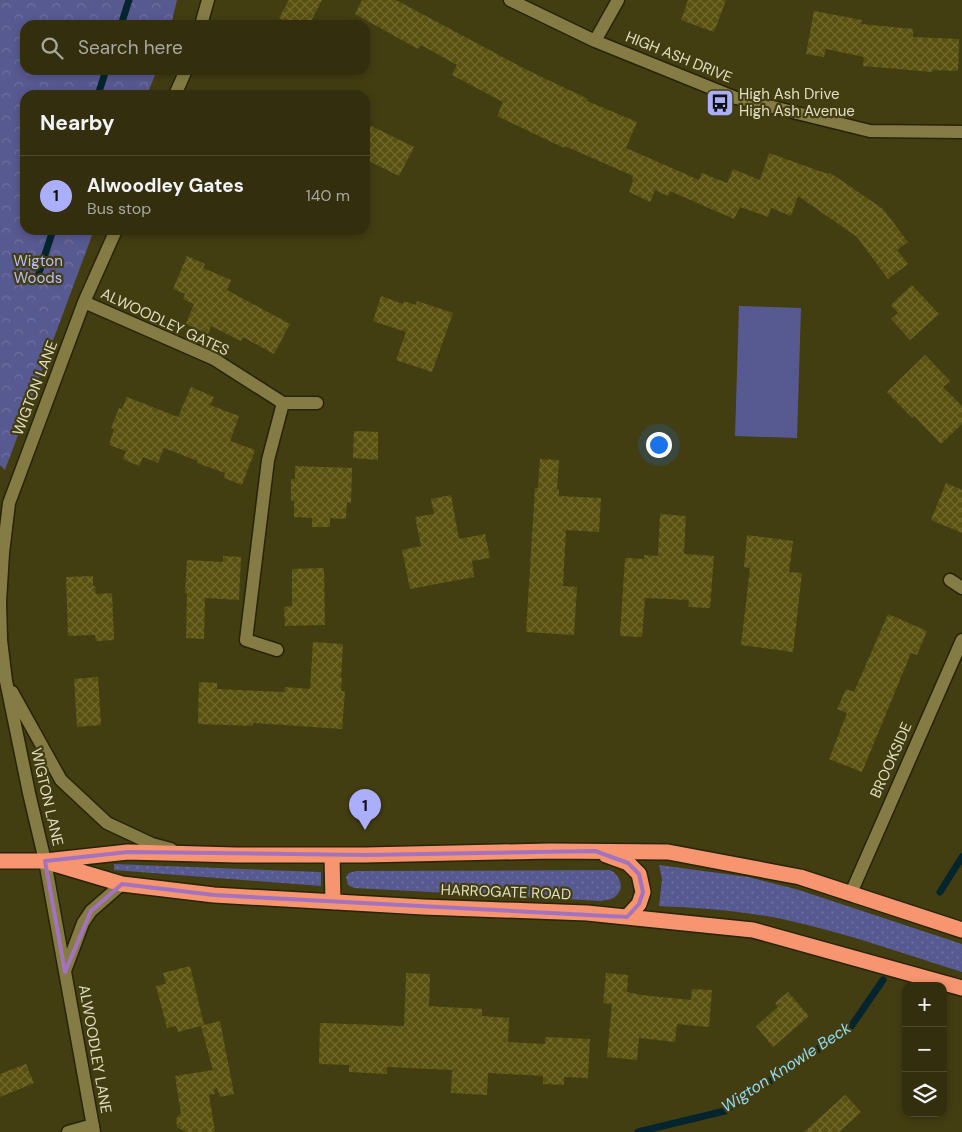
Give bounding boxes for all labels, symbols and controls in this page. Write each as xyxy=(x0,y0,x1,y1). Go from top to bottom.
search box xyxy=(20,20,370,75)
street label: HIGH ASH DRIVE xyxy=(623,26,735,88)
icon: search xyxy=(38,34,66,62)
text: Search here xyxy=(78,35,183,60)
place label: High Ash Drive High Ash Avenue xyxy=(739,84,855,121)
bus stop icon: High Ash Drive High Ash Avenue xyxy=(705,88,735,118)
text: Nearby xyxy=(40,109,114,137)
text: Alwoodley Gates xyxy=(87,173,244,198)
text: 1 xyxy=(53,185,59,206)
text: 140 m xyxy=(306,185,350,206)
text: Bus stop xyxy=(87,198,151,219)
park label: Wigton Woods xyxy=(13,251,63,288)
street label: ALWOODLEY GATES xyxy=(98,283,233,361)
street label: WIGTON LANE xyxy=(8,338,62,438)
your location xyxy=(646,432,672,458)
street label: BROOKSIDE xyxy=(865,719,917,801)
street label: WIGTON LANE xyxy=(26,746,68,848)
pin: 1 xyxy=(349,789,381,830)
street label: HARROGATE ROAD xyxy=(440,880,572,904)
map controls xyxy=(902,982,947,1117)
button: + xyxy=(902,982,947,1027)
street label: ALWOODLEY LANE xyxy=(74,983,116,1115)
water label: Wigton Knowle Beck xyxy=(717,1017,856,1117)
button: − xyxy=(902,1027,947,1072)
button: layers xyxy=(902,1072,947,1117)

